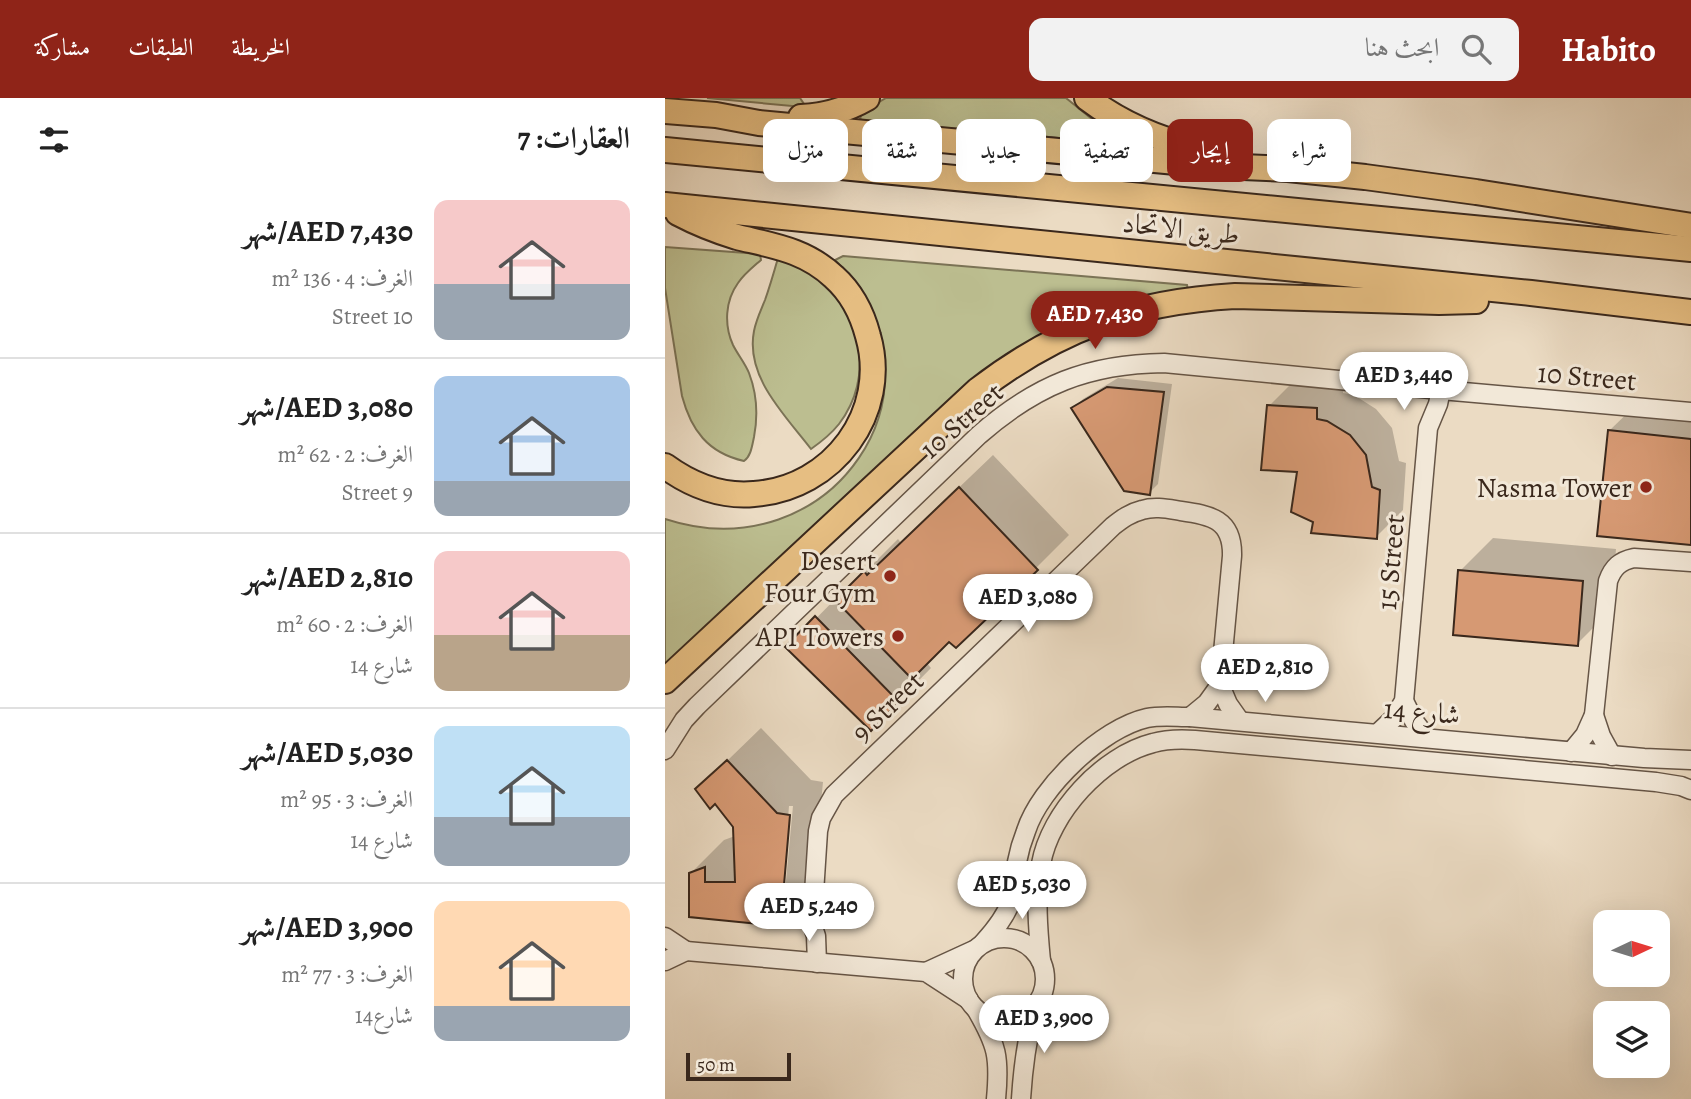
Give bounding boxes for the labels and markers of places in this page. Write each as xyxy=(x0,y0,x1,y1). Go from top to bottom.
pin: AED 7,430 xyxy=(1015,292,1175,351)
pin: AED 3,440 xyxy=(1324,352,1484,412)
place label: Nasma Tower xyxy=(1477,469,1632,507)
marker: Nasma Tower xyxy=(1638,479,1654,495)
place label: Desert Four Gym xyxy=(764,542,876,612)
marker: Desert Four Gym xyxy=(882,568,898,584)
pin: AED 3,080 xyxy=(948,574,1108,634)
place label: API Towers xyxy=(755,618,884,656)
marker: API Towers xyxy=(890,628,906,644)
pin: AED 2,810 xyxy=(1185,644,1345,704)
pin: AED 5,030 xyxy=(942,862,1102,921)
pin: AED 5,240 xyxy=(729,884,889,943)
pin: AED 3,900 xyxy=(964,996,1124,1055)

